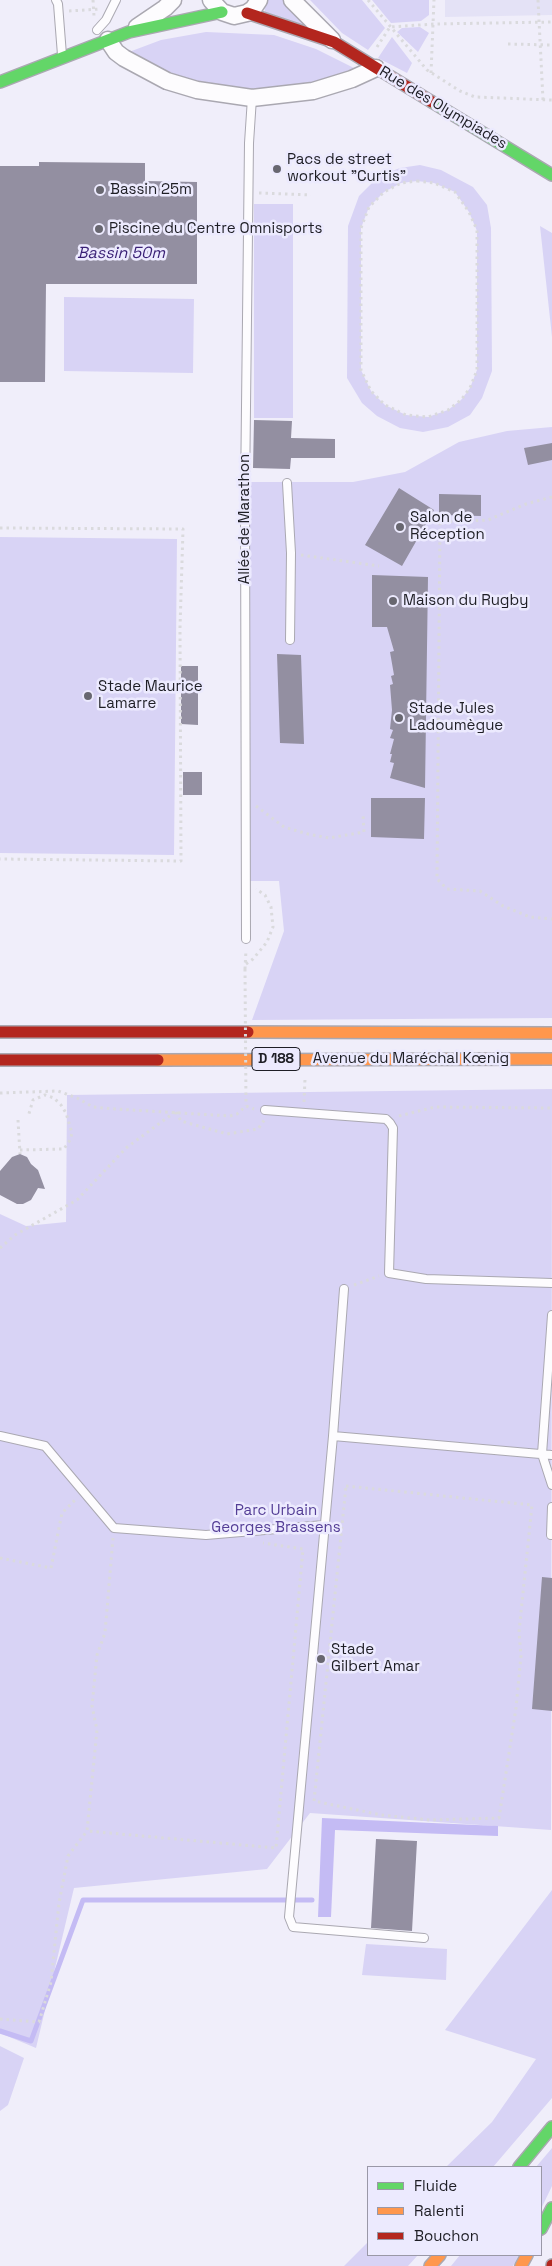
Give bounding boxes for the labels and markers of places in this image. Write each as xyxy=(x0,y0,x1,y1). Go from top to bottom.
place label: Pacs de street workout "Curtis" xyxy=(287,151,406,186)
marker: Pacs de street workout "Curtis" xyxy=(271,163,283,175)
place label: Bassin 25m xyxy=(110,181,192,199)
marker: Bassin 25m xyxy=(94,184,106,196)
place label: Piscine du Centre Omnisports xyxy=(109,220,322,238)
marker: Piscine du Centre Omnisports xyxy=(93,223,105,235)
place label: Salon de Réception xyxy=(410,509,485,544)
marker: Salon de Réception xyxy=(394,521,406,533)
place label: Maison du Rugby xyxy=(403,592,528,610)
marker: Maison du Rugby xyxy=(387,595,399,607)
place label: Stade Maurice Lamarre xyxy=(98,678,203,713)
marker: Stade Maurice Lamarre xyxy=(82,690,94,702)
place label: Stade Jules Ladoumègue xyxy=(409,700,503,735)
marker: Stade Jules Ladoumègue xyxy=(393,712,405,724)
place label: Stade Gilbert Amar xyxy=(331,1641,420,1676)
marker: Stade Gilbert Amar xyxy=(315,1653,327,1665)

